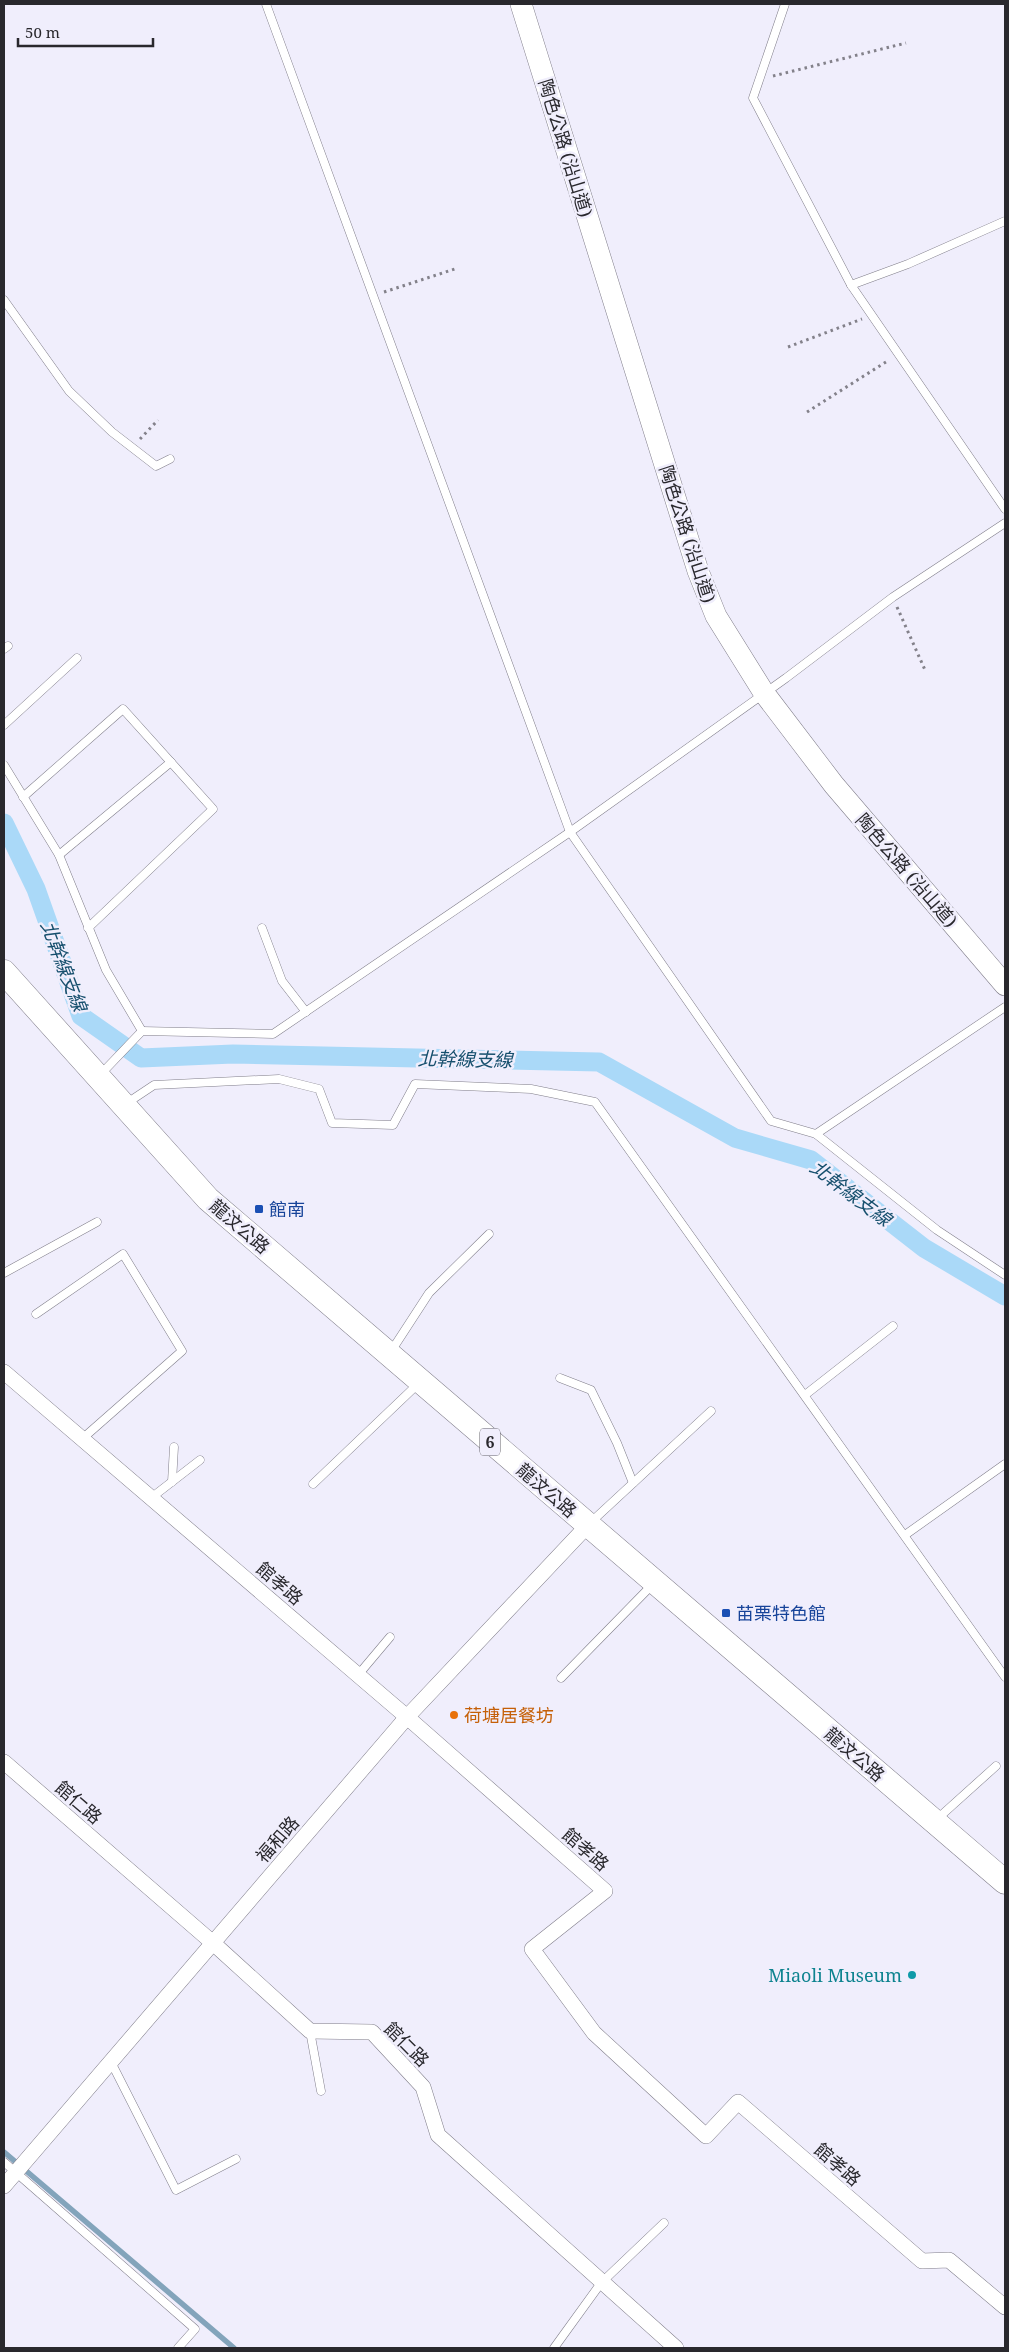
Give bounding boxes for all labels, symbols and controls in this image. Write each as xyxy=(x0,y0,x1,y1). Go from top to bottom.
scale bar xyxy=(18,15,152,47)
text: 50 m xyxy=(25,22,60,42)
street label: 陶色公路 (沿山道) xyxy=(534,76,598,220)
street label: 陶色公路 (沿山道) xyxy=(654,462,722,606)
street label: 陶色公路 (沿山道) xyxy=(851,808,963,932)
water label: 北幹線支線 xyxy=(35,917,94,1017)
water label: 北幹線支線 xyxy=(417,1045,515,1073)
water label: 北幹線支線 xyxy=(805,1154,898,1233)
street label: 龍汶公路 xyxy=(205,1193,275,1259)
place label: 館南 xyxy=(269,1197,305,1221)
marker: 館南 xyxy=(253,1203,265,1215)
road number: 6 xyxy=(480,1428,500,1455)
street label: 龍汶公路 xyxy=(512,1457,582,1523)
street label: 館孝路 xyxy=(252,1556,308,1610)
place label: 苗栗特色館 xyxy=(736,1601,826,1625)
marker: 苗栗特色館 xyxy=(720,1607,732,1619)
place label: 荷塘居餐坊 xyxy=(464,1703,554,1727)
marker: 荷塘居餐坊 xyxy=(448,1709,460,1721)
street label: 龍汶公路 xyxy=(820,1721,890,1787)
street label: 館仁路 xyxy=(51,1775,107,1829)
street label: 福和路 xyxy=(250,1811,304,1867)
street label: 館孝路 xyxy=(558,1822,614,1876)
place label: Miaoli Museum xyxy=(768,1963,902,1987)
marker: Miaoli Museum xyxy=(906,1969,918,1981)
street label: 館仁路 xyxy=(379,2016,435,2072)
street label: 館孝路 xyxy=(810,2137,866,2191)

